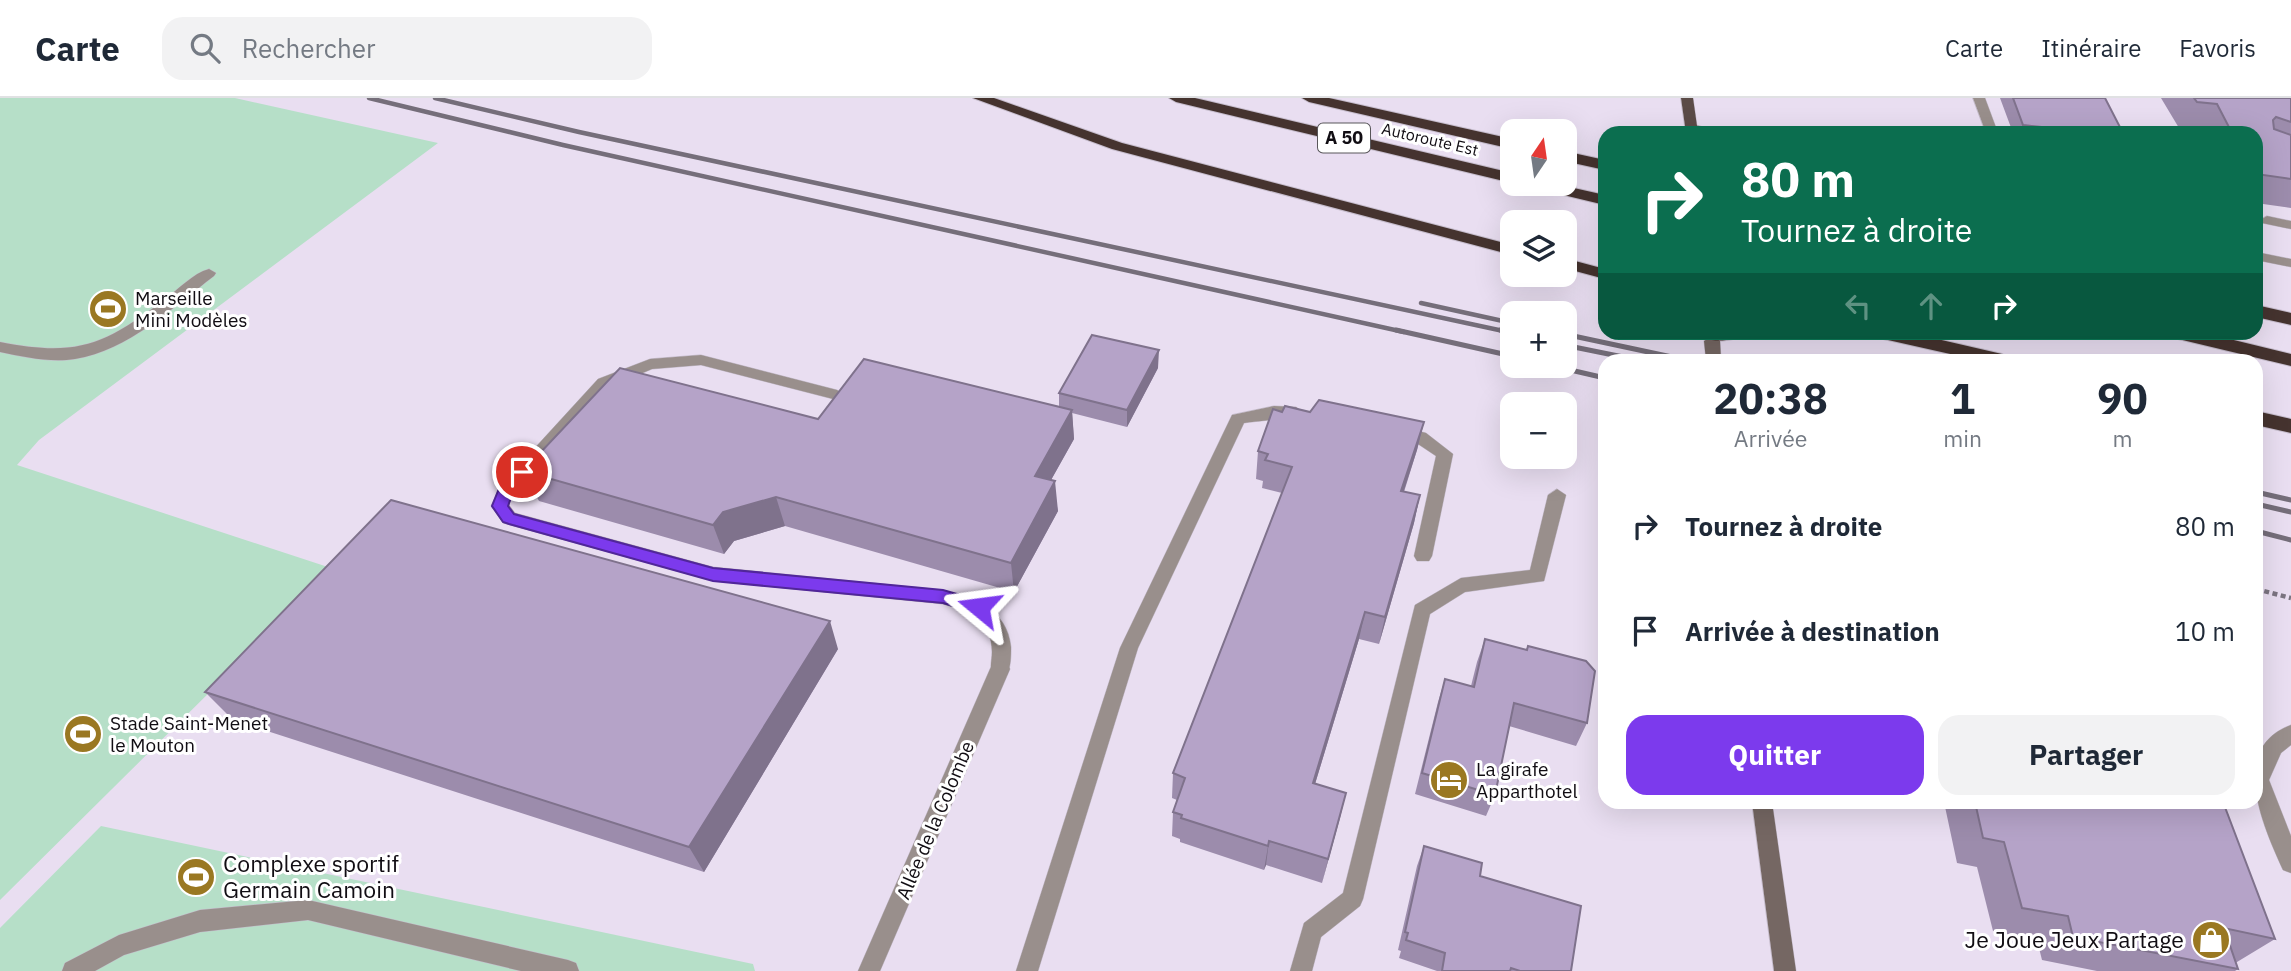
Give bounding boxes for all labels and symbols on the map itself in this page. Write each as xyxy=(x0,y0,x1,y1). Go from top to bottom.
street label: Autoroute Est xyxy=(1380,118,1480,160)
north arrow xyxy=(1500,119,1577,196)
road number: A 50 xyxy=(1318,124,1370,153)
place label: Marseille Mini Modèles xyxy=(135,286,248,332)
sports icon: Marseille Mini Modèles xyxy=(87,288,129,330)
pin xyxy=(492,442,552,502)
position arrow xyxy=(942,570,1016,644)
place label: Stade Saint-Menet le Mouton xyxy=(110,711,268,757)
sports icon: Stade Saint-Menet le Mouton xyxy=(62,713,104,755)
street label: Allée de la Colombe xyxy=(891,737,979,903)
place label: La girafe Apparthotel xyxy=(1476,757,1578,803)
hotel icon: La girafe Apparthotel xyxy=(1428,759,1470,801)
place label: Complexe sportif Germain Camoin xyxy=(223,848,399,904)
sports icon: Complexe sportif Germain Camoin xyxy=(175,856,217,898)
shop icon: Je Joue Jeux Partage xyxy=(2190,919,2232,961)
place label: Je Joue Jeux Partage xyxy=(1964,924,2184,954)

